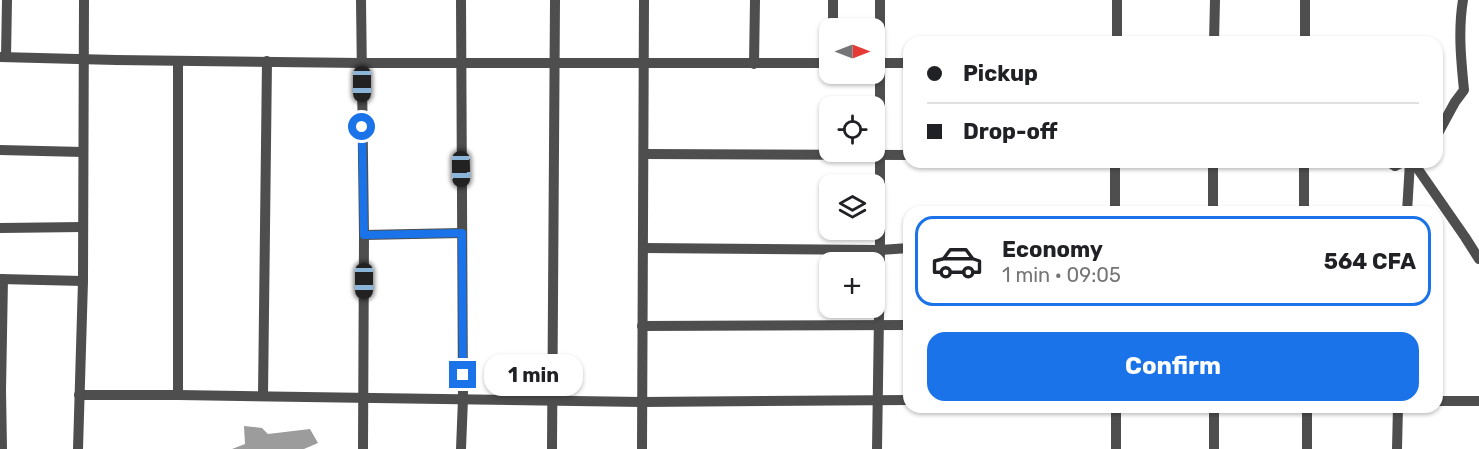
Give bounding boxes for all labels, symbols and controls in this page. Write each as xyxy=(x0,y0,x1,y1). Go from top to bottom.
north arrow xyxy=(819,18,885,84)
map controls xyxy=(819,18,885,318)
text: Pickup xyxy=(963,60,1038,87)
car xyxy=(353,66,371,102)
button: locate xyxy=(819,96,885,162)
route start xyxy=(348,113,375,140)
text: Drop-off xyxy=(963,118,1058,145)
car xyxy=(452,151,470,187)
button: layers xyxy=(819,174,885,240)
icon: car xyxy=(930,234,984,288)
text: Economy xyxy=(1002,236,1103,263)
text: 564 CFA xyxy=(1324,248,1416,275)
button: + xyxy=(819,252,885,318)
car xyxy=(355,263,373,299)
text: 1 min · 09:05 xyxy=(1002,263,1121,287)
button: Confirm xyxy=(927,332,1419,401)
callout: 1 min xyxy=(484,354,583,396)
route end xyxy=(449,361,476,388)
text: 1 min xyxy=(508,363,559,387)

